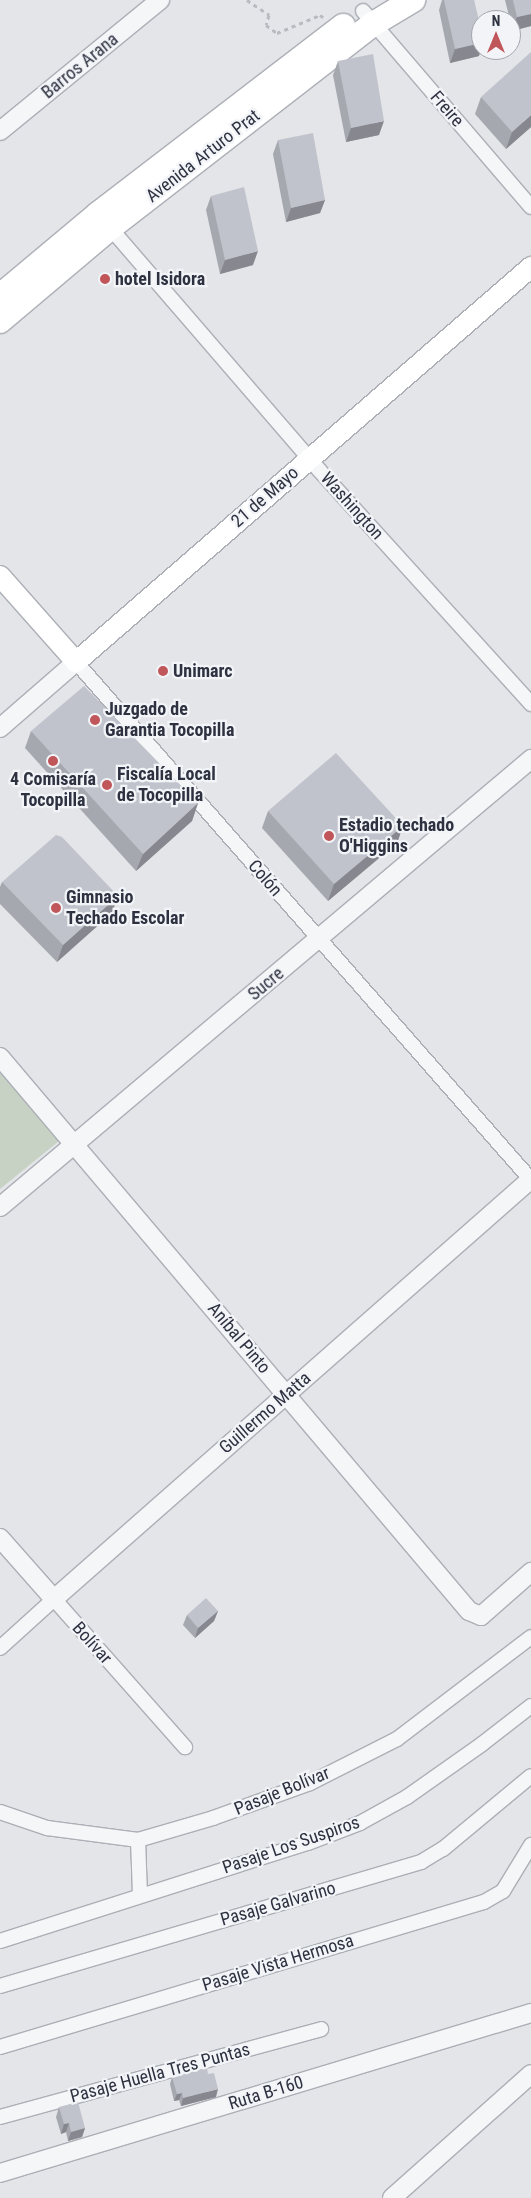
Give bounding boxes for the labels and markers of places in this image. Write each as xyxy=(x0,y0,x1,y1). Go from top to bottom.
place label: hotel Isidora xyxy=(115,268,205,290)
marker: hotel Isidora xyxy=(99,273,111,285)
place label: Unimarc xyxy=(173,660,233,682)
marker: Unimarc xyxy=(157,665,169,677)
place label: Juzgado de Garantia Tocopilla xyxy=(105,699,235,742)
marker: Juzgado de Garantia Tocopilla xyxy=(89,714,101,726)
marker: 4 Comisaría Tocopilla xyxy=(47,755,59,767)
place label: Fiscalía Local de Tocopilla xyxy=(117,764,216,806)
place label: 4 Comisaría Tocopilla xyxy=(10,769,96,812)
marker: Fiscalía Local de Tocopilla xyxy=(101,779,113,791)
place label: Estadio techado O'Higgins xyxy=(339,815,454,858)
marker: Estadio techado O'Higgins xyxy=(323,830,335,842)
place label: Gimnasio Techado Escolar xyxy=(66,887,184,930)
marker: Gimnasio Techado Escolar xyxy=(50,902,62,914)

